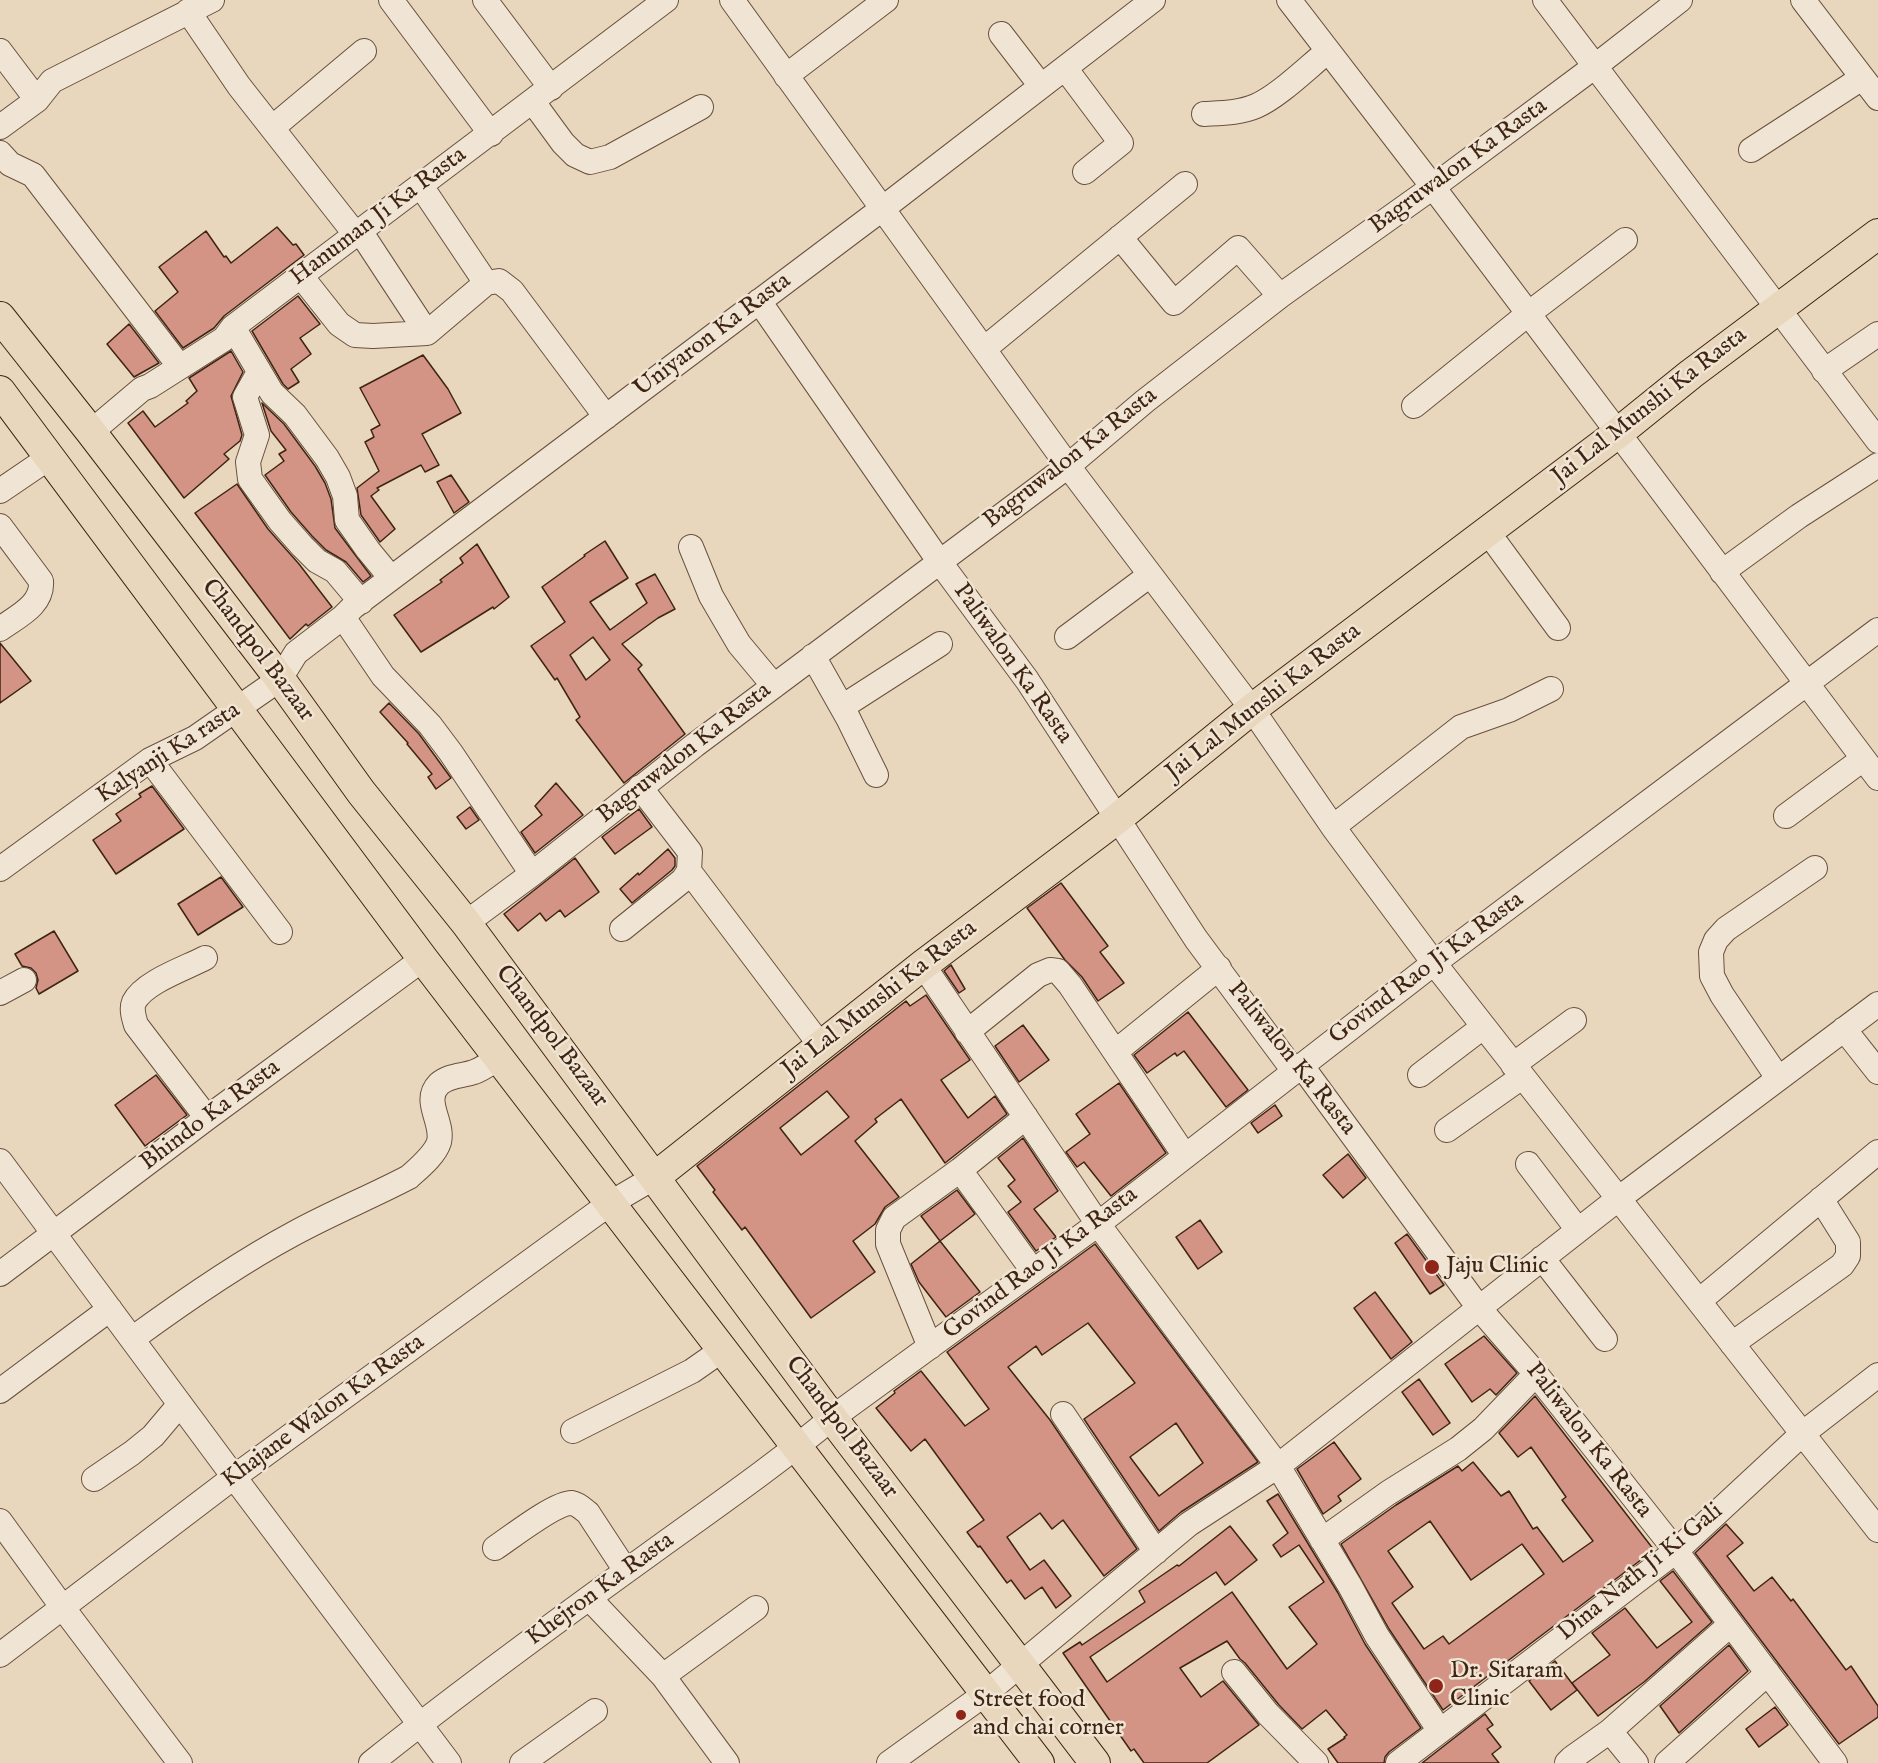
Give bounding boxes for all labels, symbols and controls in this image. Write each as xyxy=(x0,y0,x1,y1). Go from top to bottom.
street label: Bagruwalon Ka Rasta xyxy=(1365,93,1553,241)
street label: Hanuman Ji Ka Rasta xyxy=(285,141,473,293)
street label: Uniyaron Ka Rasta xyxy=(629,268,797,404)
street label: Jai Lal Munshi Ka Rasta xyxy=(1547,322,1753,492)
street label: Bagruwalon Ka Rasta xyxy=(978,382,1164,536)
street label: Chandpol Bazaar xyxy=(194,574,320,728)
street label: Paliwalon Ka Rasta xyxy=(946,578,1078,750)
street label: Jai Lal Munshi Ka Rasta xyxy=(1161,618,1367,788)
street label: Bagruwalon Ka Rasta xyxy=(592,677,778,831)
street label: Kalyanji Ka rasta xyxy=(92,697,246,811)
street label: Govind Rao Ji Ka Rasta xyxy=(1324,886,1530,1052)
street label: Jai Lal Munshi Ka Rasta xyxy=(777,915,983,1085)
street label: Chandpol Bazaar xyxy=(488,960,614,1114)
street label: Paliwalon Ka Rasta xyxy=(1220,977,1362,1141)
street label: Bhindo Ka Rasta xyxy=(136,1054,286,1178)
street label: Govind Rao Ji Ka Rasta xyxy=(938,1181,1144,1347)
place label: Jaju Clinic xyxy=(1446,1253,1548,1281)
marker: Jaju Clinic xyxy=(1423,1258,1441,1276)
street label: Khajane Walon Ka Rasta xyxy=(217,1329,431,1495)
street label: Chandpol Bazaar xyxy=(778,1351,904,1505)
street label: Paliwalon Ka Rasta xyxy=(1519,1358,1657,1524)
street label: Dina Nath Ji Ki Gali xyxy=(1553,1498,1729,1648)
street label: Khejron Ka Rasta xyxy=(522,1527,680,1653)
place label: Dr. Sitaram Clinic xyxy=(1450,1658,1563,1714)
marker: Dr. Sitaram Clinic xyxy=(1427,1677,1445,1695)
place label: Street food and chai corner xyxy=(973,1687,1124,1743)
marker: Street food and chai corner xyxy=(954,1708,968,1722)

